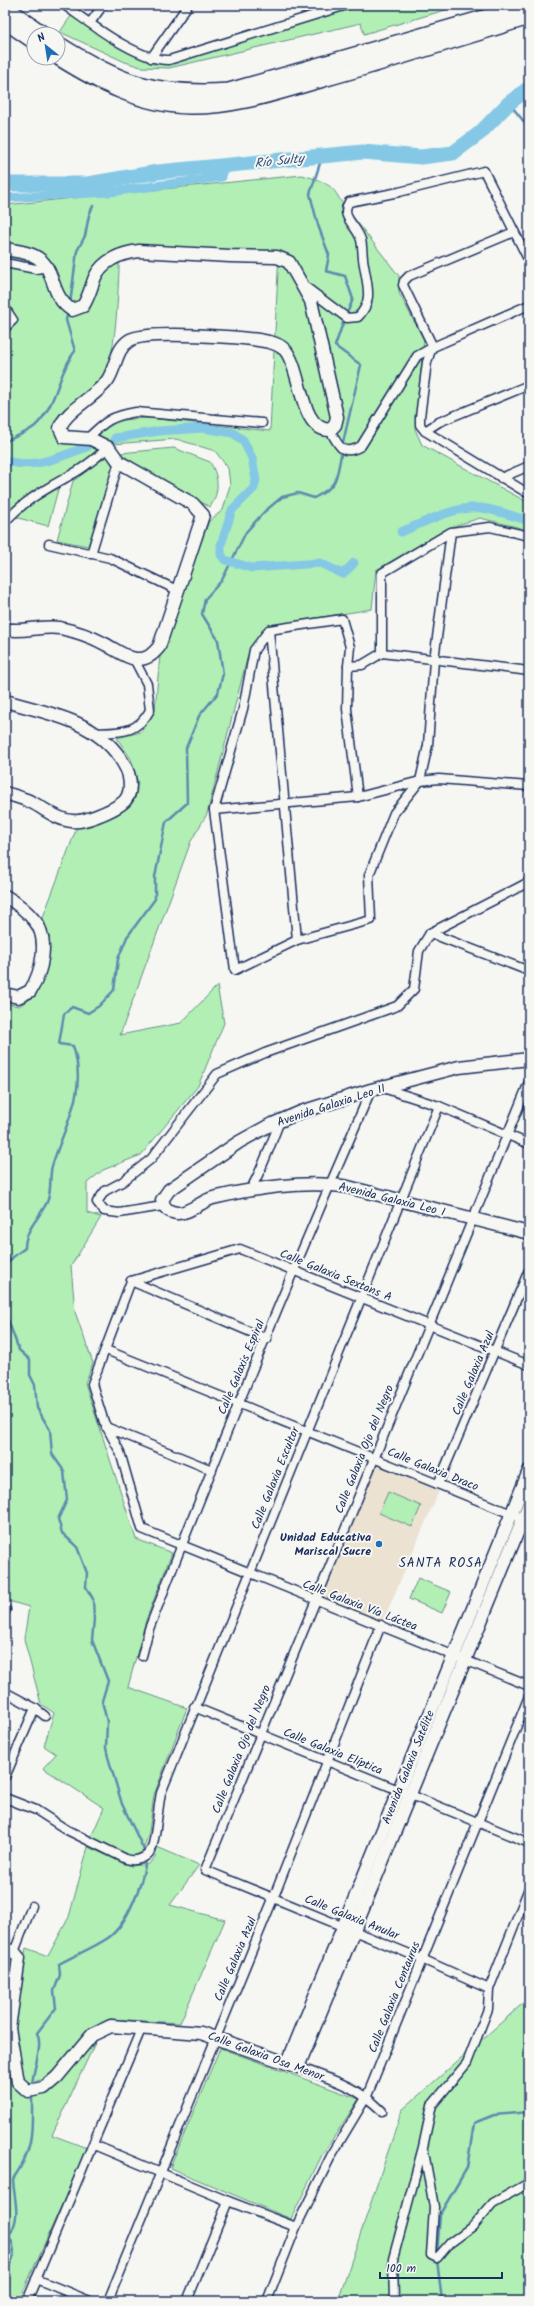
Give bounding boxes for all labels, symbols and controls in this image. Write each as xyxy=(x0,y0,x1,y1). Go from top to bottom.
north arrow xyxy=(26,26,66,66)
text: N xyxy=(34,29,49,48)
water label: Río Sulty xyxy=(254,148,307,175)
street label: Avenida Galaxia Leo II xyxy=(274,1079,388,1132)
street label: Avenida Galaxia Leo I xyxy=(337,1177,447,1222)
street label: Calle Galaxia Sextans A xyxy=(277,1244,395,1307)
street label: Calle Galaxis Espiral xyxy=(213,1317,270,1418)
street label: Calle Galaxia Azul xyxy=(447,1328,500,1418)
street label: Calle Galaxia Ojo del Negro xyxy=(330,1382,399,1516)
street label: Calle Galaxia Escultor xyxy=(246,1423,305,1532)
street label: Calle Galaxia Draco xyxy=(384,1442,481,1496)
place label: Unidad Educativa Mariscal Sucre xyxy=(280,1528,371,1561)
marker: Unidad Educativa Mariscal Sucre xyxy=(374,1539,384,1549)
district label: SANTA ROSA xyxy=(399,1553,483,1574)
street label: Calle Galaxia Vía Láctea xyxy=(300,1575,420,1636)
street label: Calle Galaxia Ojo del Negro xyxy=(207,1682,276,1816)
street label: Avenida Galaxia Satélite xyxy=(377,1707,440,1827)
street label: Calle Galaxia Elíptica xyxy=(280,1723,386,1780)
street label: Calle Galaxia Anular xyxy=(301,1890,403,1946)
street label: Calle Galaxia Azul xyxy=(209,1914,262,2004)
street label: Calle Galaxia Centaurus xyxy=(363,1939,426,2056)
street label: Calle Galaxia Osa Menor xyxy=(205,2027,328,2087)
scale bar xyxy=(380,2254,502,2280)
text: 100 m xyxy=(386,2259,417,2278)

